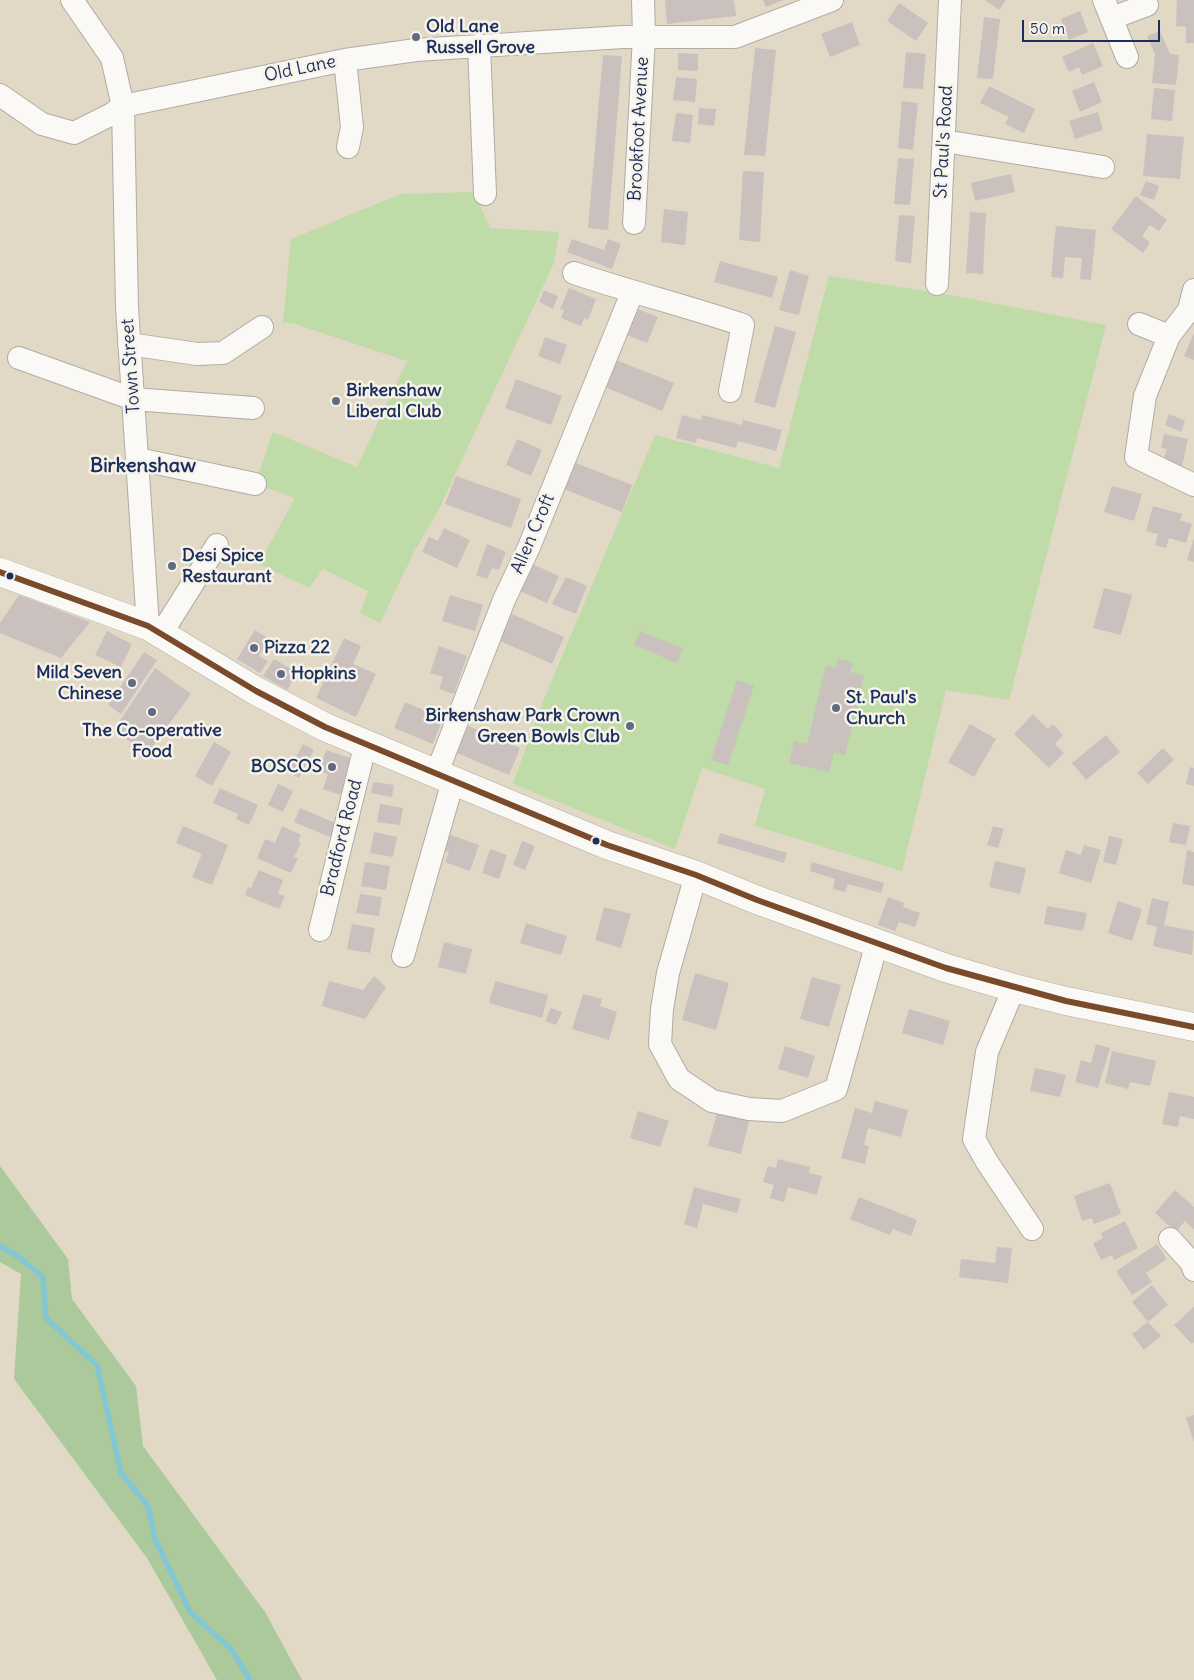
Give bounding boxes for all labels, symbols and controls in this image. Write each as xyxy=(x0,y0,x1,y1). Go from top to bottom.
scale bar xyxy=(1024,10,1162,42)
place label: Old Lane Russell Grove xyxy=(426,16,535,58)
text: 50 m xyxy=(1030,19,1065,38)
marker: Old Lane Russell Grove xyxy=(410,31,422,43)
street label: Old Lane xyxy=(262,51,338,87)
street label: Brookfoot Avenue xyxy=(624,56,654,202)
street label: St Paul's Road xyxy=(930,85,958,199)
street label: Town Street xyxy=(117,318,145,414)
place label: Birkenshaw Liberal Club xyxy=(346,380,442,422)
marker: Birkenshaw Liberal Club xyxy=(330,395,342,407)
district label: Birkenshaw xyxy=(90,454,196,478)
street label: Allen Croft xyxy=(506,491,560,577)
place label: Desi Spice Restaurant xyxy=(182,545,271,588)
marker: Desi Spice Restaurant xyxy=(166,560,178,572)
unlabelled marker xyxy=(5,571,15,581)
place label: Pizza 22 xyxy=(264,637,330,659)
marker: Pizza 22 xyxy=(248,642,260,654)
place label: Mild Seven Chinese xyxy=(36,662,122,704)
place label: Hopkins xyxy=(291,663,356,685)
marker: Hopkins xyxy=(275,668,287,680)
marker: Mild Seven Chinese xyxy=(126,677,138,689)
place label: St. Paul's Church xyxy=(846,687,917,730)
marker: St. Paul's Church xyxy=(830,702,842,714)
place label: Birkenshaw Park Crown Green Bowls Club xyxy=(425,705,620,748)
marker: The Co-operative Food xyxy=(146,706,158,718)
place label: The Co-operative Food xyxy=(82,720,222,762)
marker: Birkenshaw Park Crown Green Bowls Club xyxy=(624,720,636,732)
place label: BOSCOS xyxy=(251,756,322,778)
marker: BOSCOS xyxy=(326,761,338,773)
street label: Bradford Road xyxy=(317,777,367,899)
unlabelled marker xyxy=(591,836,601,846)

